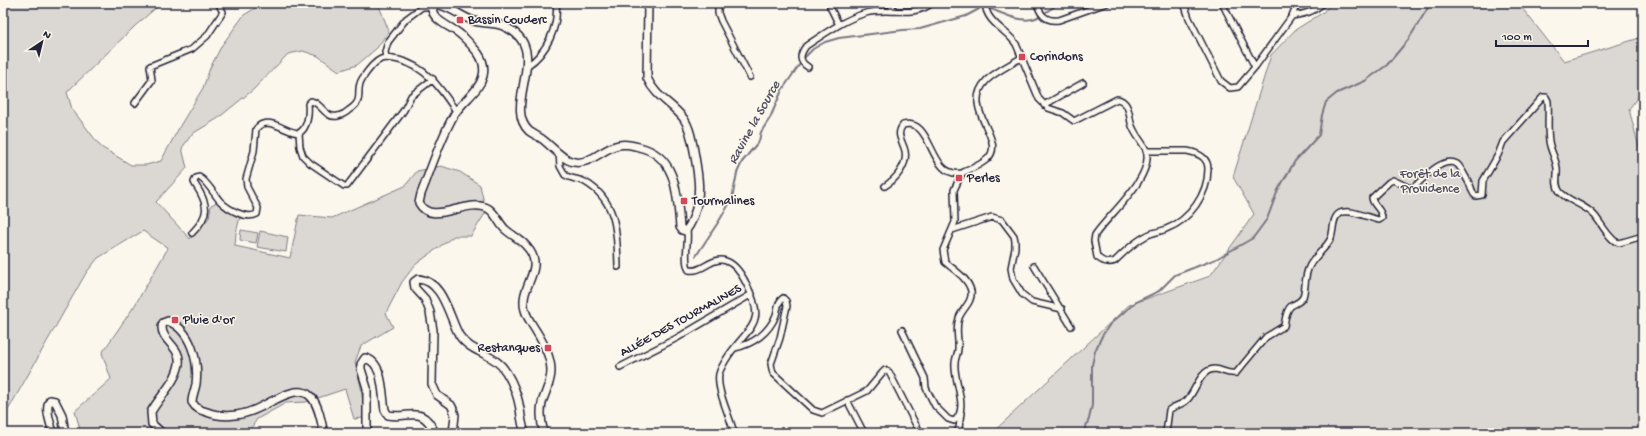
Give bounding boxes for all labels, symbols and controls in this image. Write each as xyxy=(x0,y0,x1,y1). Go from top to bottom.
place label: Bassin Couderc xyxy=(467,13,547,28)
marker: Bassin Couderc xyxy=(455,15,465,25)
north arrow xyxy=(22,22,62,62)
scale bar xyxy=(1496,22,1588,48)
text: N xyxy=(40,28,53,42)
text: 100 m xyxy=(1501,31,1532,45)
place label: Corindons xyxy=(1030,50,1084,65)
marker: Corindons xyxy=(1017,52,1027,62)
water label: Ravine la Source xyxy=(725,78,785,168)
park label: Forêt de la Providence xyxy=(1399,167,1461,197)
place label: Perles xyxy=(966,171,1001,186)
marker: Perles xyxy=(954,173,964,183)
place label: Tourmalines xyxy=(691,194,755,209)
marker: Tourmalines xyxy=(679,196,689,206)
street label: ALLÉE DES TOURMALINES xyxy=(617,280,745,361)
place label: Pluie d'or xyxy=(182,313,235,328)
marker: Pluie d'or xyxy=(170,315,180,325)
place label: Restanques xyxy=(478,341,541,356)
marker: Restanques xyxy=(543,343,553,353)

